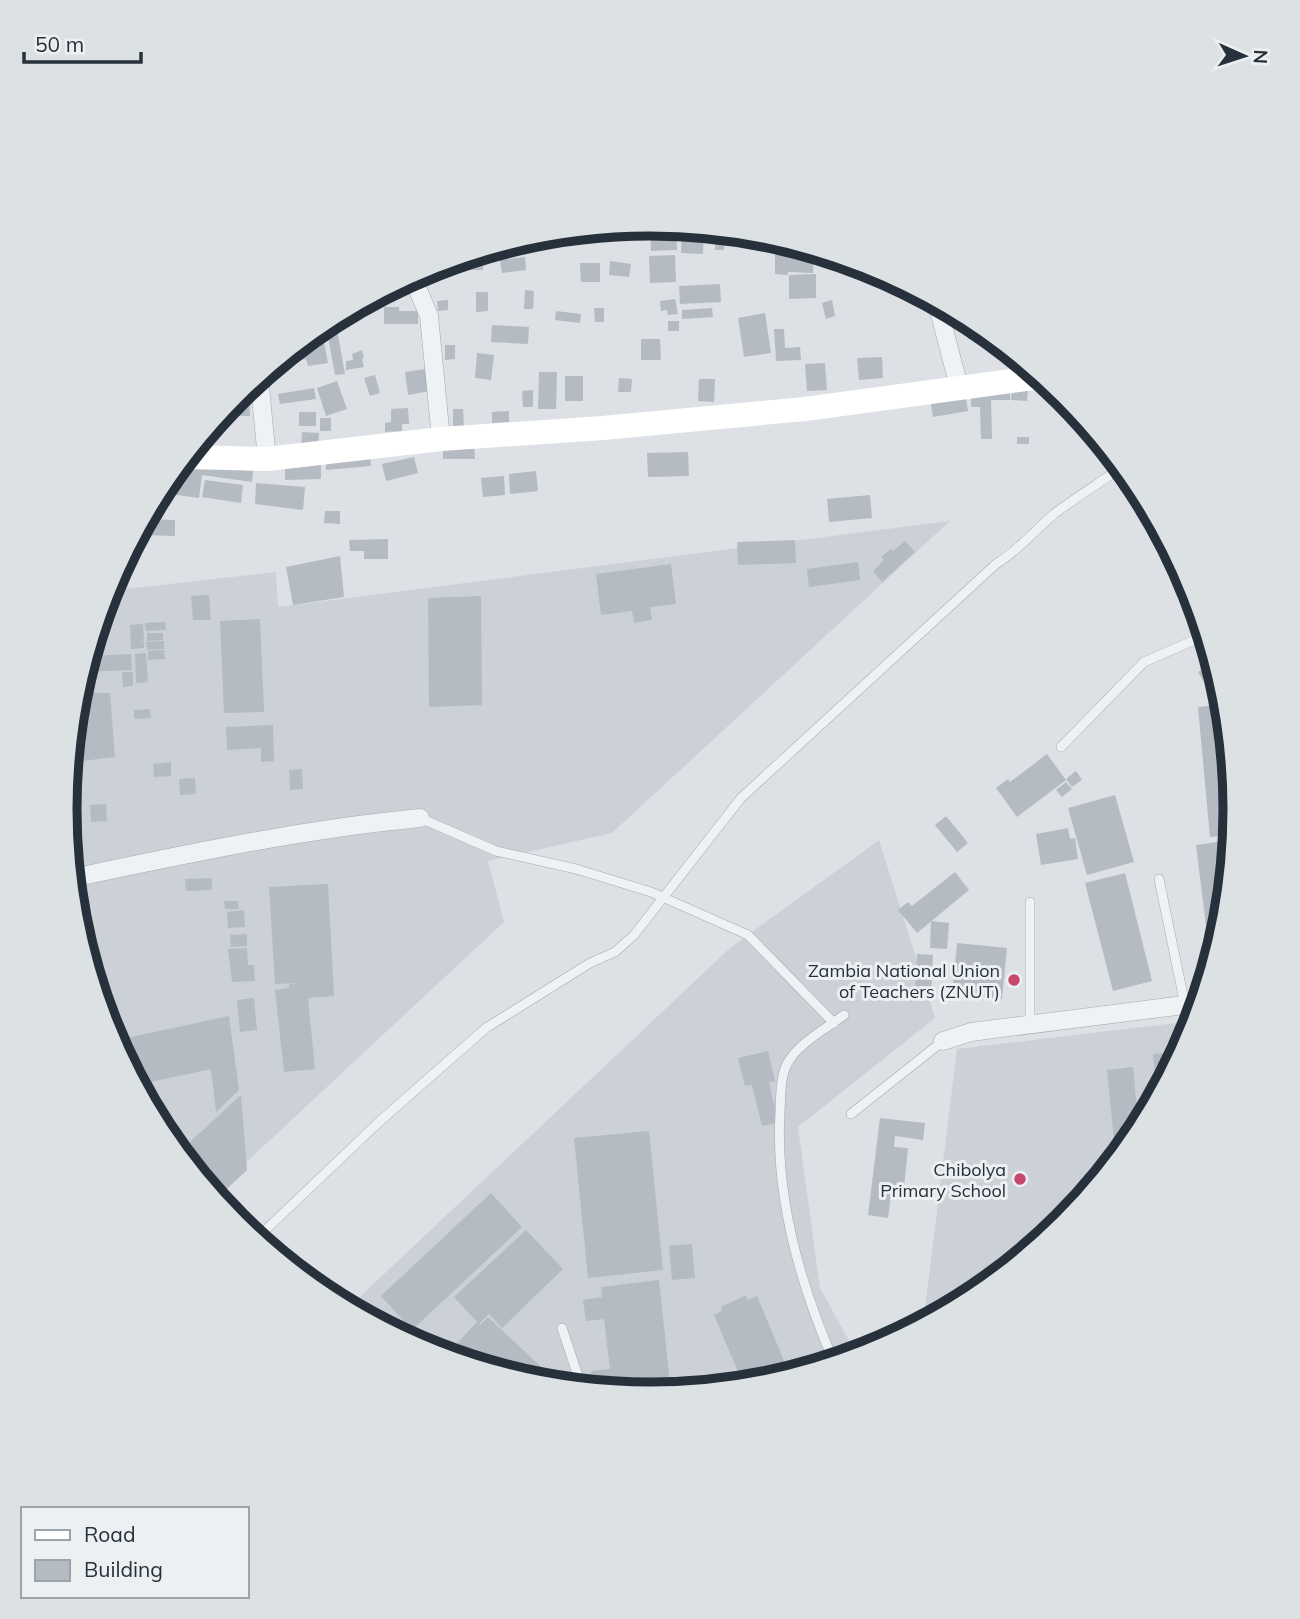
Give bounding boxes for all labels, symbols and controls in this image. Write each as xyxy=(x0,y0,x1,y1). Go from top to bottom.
scale bar xyxy=(24,21,142,65)
north arrow xyxy=(1209,21,1279,91)
text: 50 m xyxy=(35,31,84,57)
text: N xyxy=(1249,49,1273,65)
place label: Zambia National Union of Teachers (ZNUT) xyxy=(808,959,1000,1003)
marker: Zambia National Union of Teachers (ZNUT) xyxy=(1006,972,1022,988)
place label: Chibolya Primary School xyxy=(880,1158,1006,1202)
marker: Chibolya Primary School xyxy=(1012,1171,1028,1187)
legend xyxy=(21,1507,248,1598)
text: Road xyxy=(84,1521,135,1547)
text: Building xyxy=(84,1556,163,1582)

